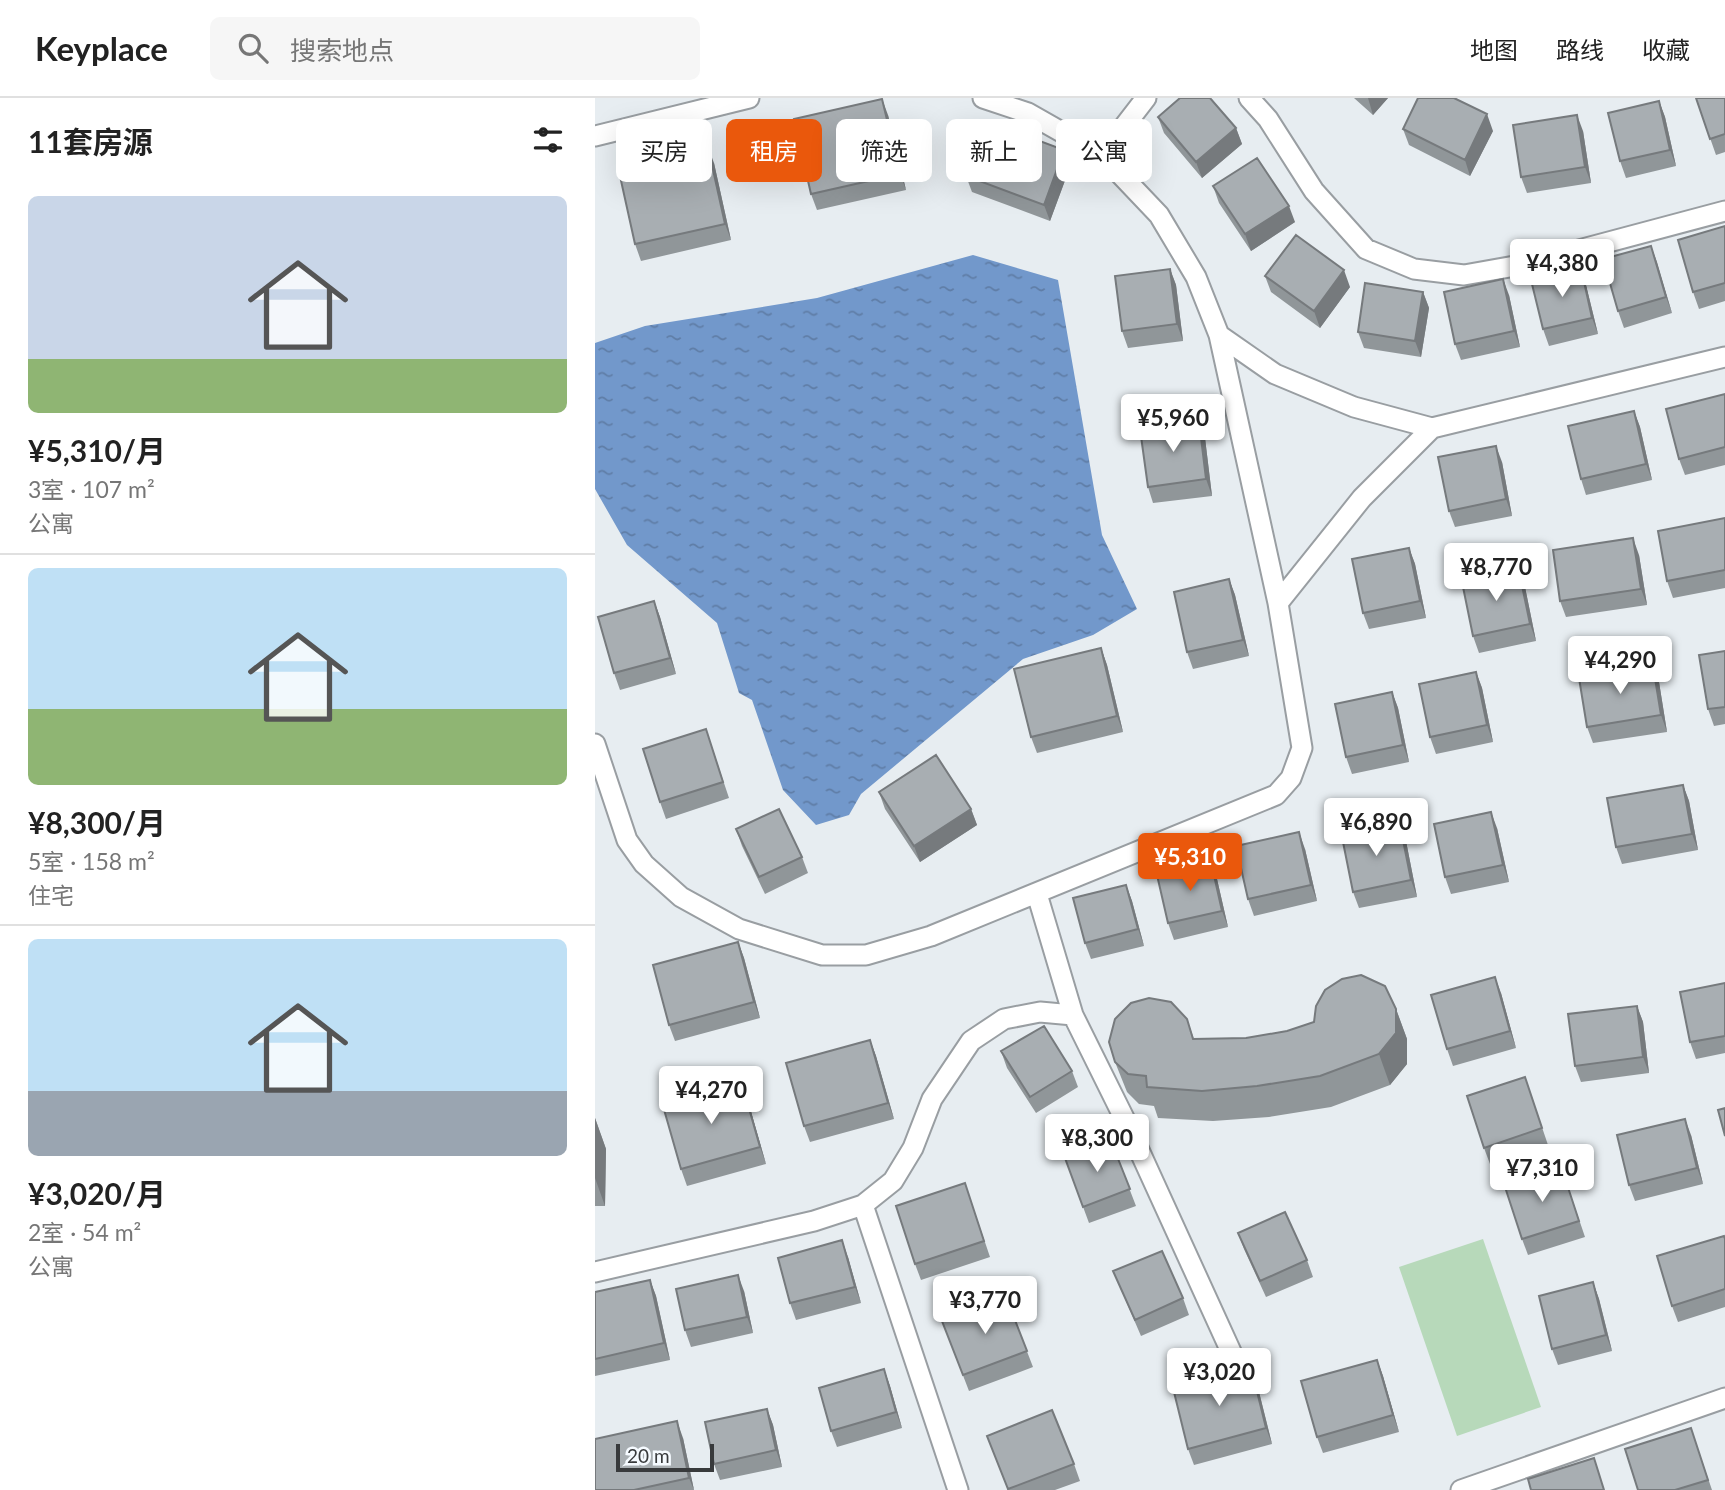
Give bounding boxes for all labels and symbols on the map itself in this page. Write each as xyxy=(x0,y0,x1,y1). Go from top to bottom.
pin: ¥4,380 xyxy=(1505,240,1619,299)
pin: ¥5,960 xyxy=(1116,394,1230,454)
pin: ¥8,770 xyxy=(1439,544,1553,603)
pin: ¥4,290 xyxy=(1563,636,1677,696)
pin: ¥6,890 xyxy=(1319,798,1433,858)
pin: ¥5,310 xyxy=(1133,834,1247,893)
pin: ¥4,270 xyxy=(654,1066,768,1126)
pin: ¥8,300 xyxy=(1040,1114,1154,1174)
pin: ¥7,310 xyxy=(1485,1144,1599,1204)
pin: ¥3,770 xyxy=(928,1276,1042,1336)
pin: ¥3,020 xyxy=(1162,1348,1276,1408)
scale bar xyxy=(616,1441,714,1473)

